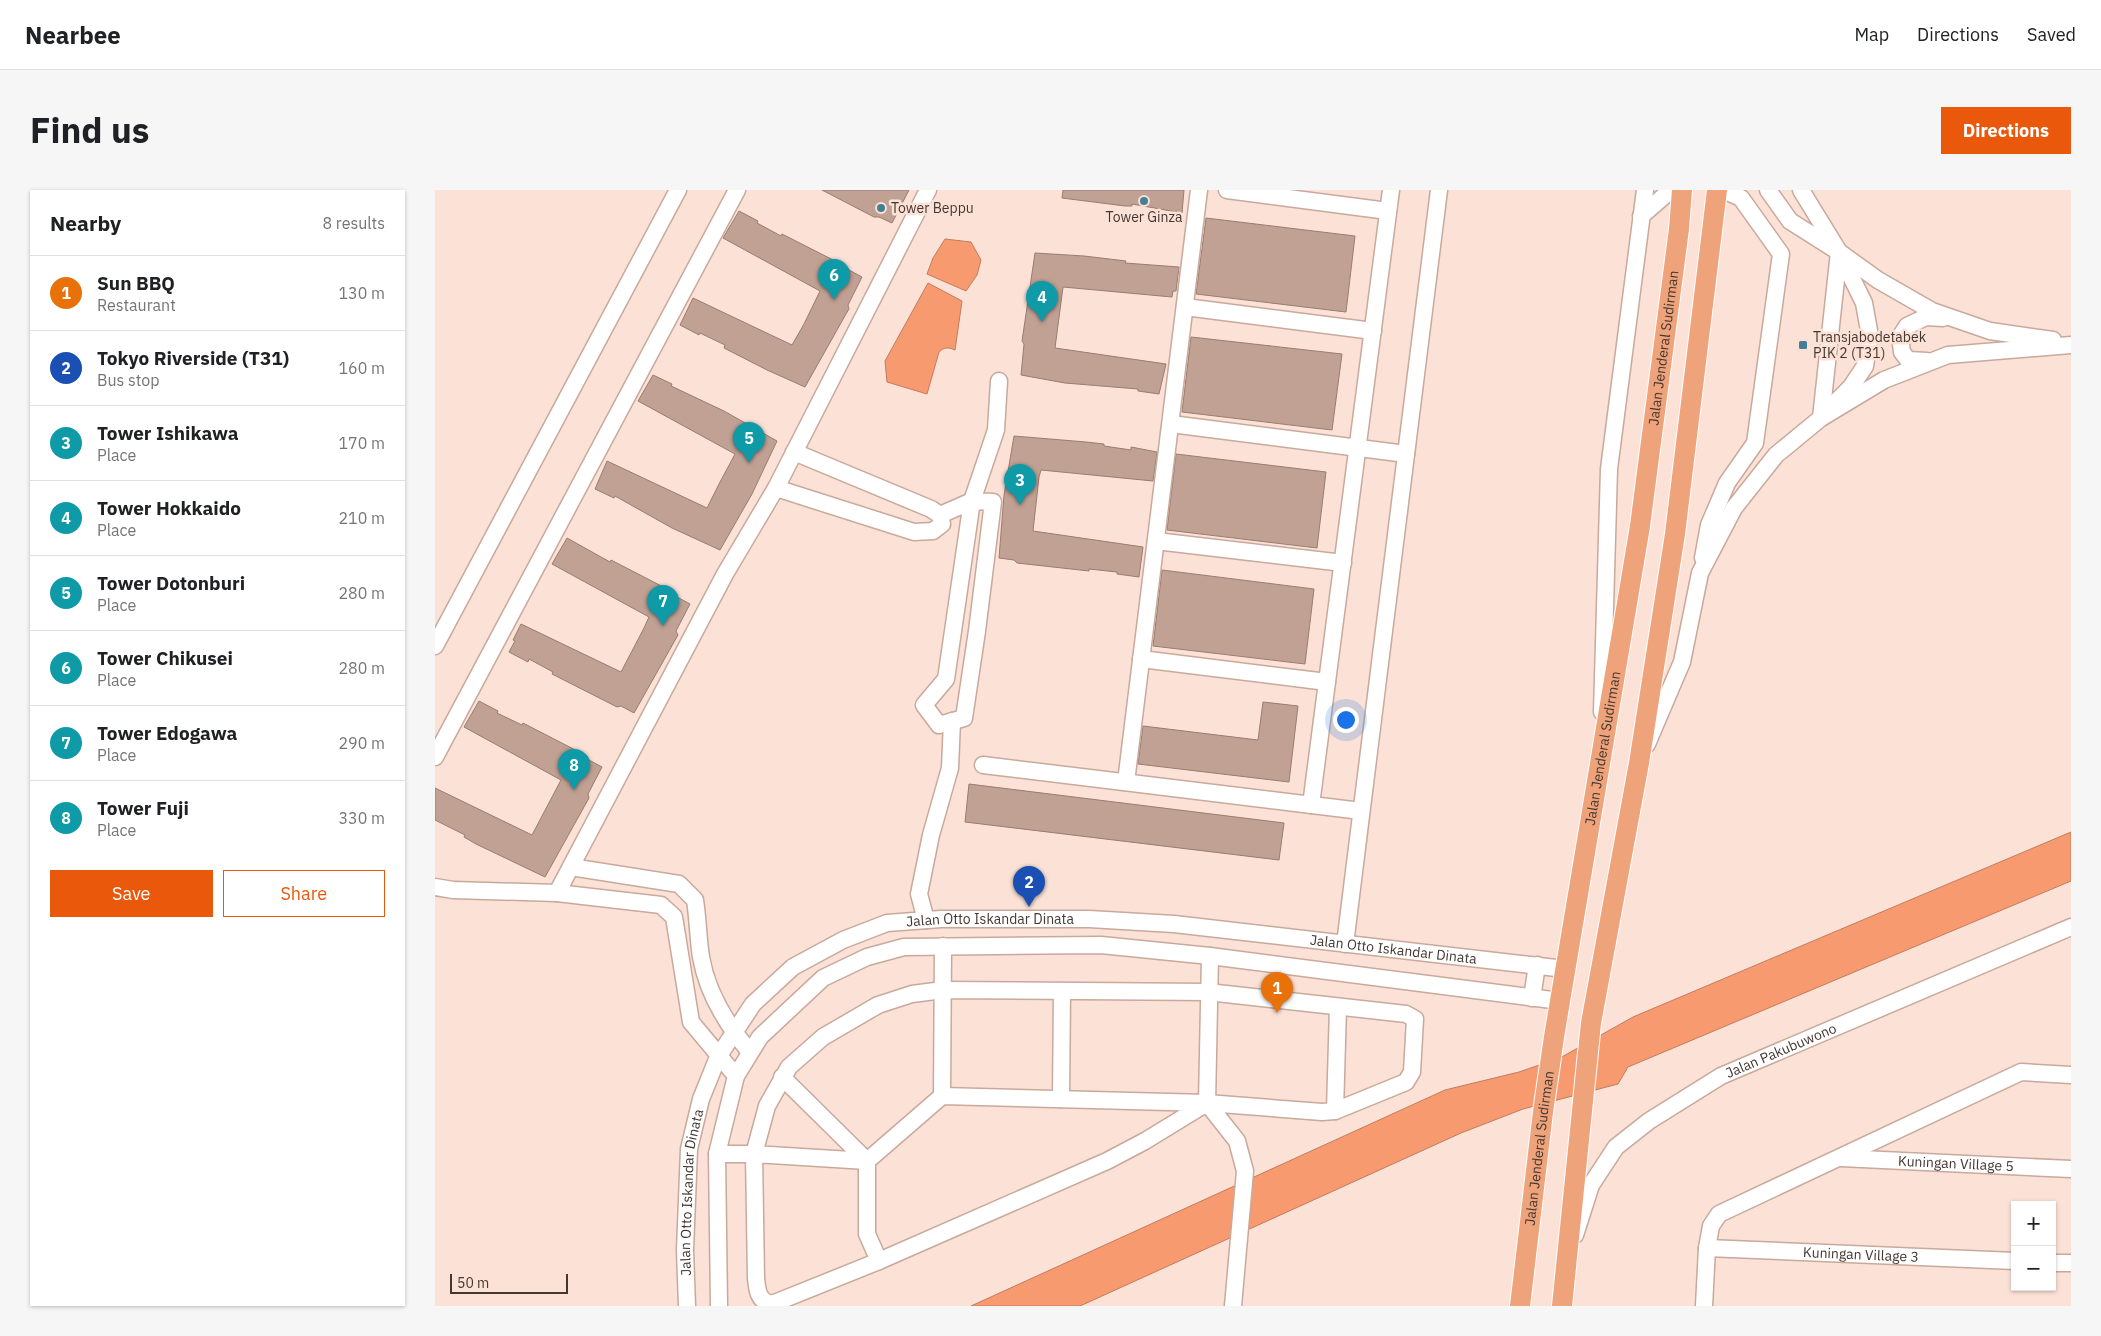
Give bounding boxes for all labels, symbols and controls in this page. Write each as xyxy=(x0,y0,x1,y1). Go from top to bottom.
text: Nearbee xyxy=(25,19,121,51)
text: Map xyxy=(1854,23,1889,46)
text: Directions xyxy=(1917,23,1999,46)
text: Saved xyxy=(2027,23,2076,46)
text: Find us xyxy=(30,107,149,153)
button: Directions xyxy=(1941,107,2071,154)
marker: Tower Ginza xyxy=(1138,195,1150,207)
place label: Tower Beppu xyxy=(891,199,974,217)
marker: Tower Beppu xyxy=(875,202,887,214)
place label: Tower Ginza xyxy=(1106,208,1183,226)
text: Nearby xyxy=(50,209,121,237)
text: 8 results xyxy=(322,213,385,233)
pin: 6 xyxy=(818,259,850,300)
street label: Jalan Jenderal Sudirman xyxy=(1644,269,1682,426)
text: Sun BBQ xyxy=(97,271,175,295)
pin: 4 xyxy=(1026,281,1058,322)
text: 1 xyxy=(61,283,71,303)
text: 130 m xyxy=(338,283,385,303)
text: Restaurant xyxy=(97,295,176,315)
place label: Transjabodetabek PIK 2 (T31) xyxy=(1813,328,1927,362)
marker: Transjabodetabek PIK 2 (T31) xyxy=(1797,339,1809,351)
text: Tokyo Riverside (T31) xyxy=(97,346,289,370)
text: 2 xyxy=(61,358,71,378)
text: 160 m xyxy=(338,358,385,378)
text: Bus stop xyxy=(97,370,160,390)
text: Tower Ishikawa xyxy=(97,421,239,445)
pin: 5 xyxy=(733,422,765,463)
text: 3 xyxy=(61,433,71,453)
text: 170 m xyxy=(338,433,385,453)
text: Place xyxy=(97,445,136,465)
pin: 3 xyxy=(1004,464,1036,505)
text: Tower Hokkaido xyxy=(97,496,241,520)
text: 4 xyxy=(61,508,71,528)
text: 210 m xyxy=(338,508,385,528)
text: Place xyxy=(97,520,136,540)
text: Tower Dotonburi xyxy=(97,571,245,595)
text: 5 xyxy=(61,583,71,603)
text: 280 m xyxy=(338,583,385,603)
pin: 7 xyxy=(647,585,679,626)
text: Place xyxy=(97,595,136,615)
text: Tower Chikusei xyxy=(97,646,233,670)
text: 6 xyxy=(61,658,71,678)
text: 280 m xyxy=(338,658,385,678)
text: Place xyxy=(97,670,136,690)
street label: Jalan Jenderal Sudirman xyxy=(1581,670,1624,827)
your location xyxy=(1333,707,1359,733)
text: Tower Edogawa xyxy=(97,721,237,745)
text: 7 xyxy=(61,733,71,753)
text: 290 m xyxy=(338,733,385,753)
text: Place xyxy=(97,745,136,765)
pin: 8 xyxy=(558,749,590,790)
text: Tower Fuji xyxy=(97,796,189,820)
text: 8 xyxy=(61,808,71,828)
text: 330 m xyxy=(338,808,385,828)
text: Place xyxy=(97,820,136,840)
pin: 2 xyxy=(1013,866,1045,907)
button: Save xyxy=(50,870,213,917)
button: Share xyxy=(223,870,385,917)
street label: Jalan Otto Iskandar Dinata xyxy=(905,910,1074,931)
street label: Jalan Otto Iskandar Dinata xyxy=(1309,931,1478,968)
pin: 1 xyxy=(1261,972,1293,1013)
street label: Jalan Pakubuwono xyxy=(1723,1019,1839,1082)
street label: Jalan Jenderal Sudirman xyxy=(1521,1069,1558,1227)
street label: Jalan Otto Iskandar Dinata xyxy=(676,1107,707,1276)
street label: Kuningan Village 5 xyxy=(1897,1152,2014,1175)
map controls xyxy=(2011,1201,2056,1291)
button: + xyxy=(2011,1201,2056,1246)
street label: Kuningan Village 3 xyxy=(1803,1243,1919,1266)
button: − xyxy=(2011,1246,2056,1291)
scale bar xyxy=(450,1271,567,1294)
text: 50 m xyxy=(457,1274,489,1292)

